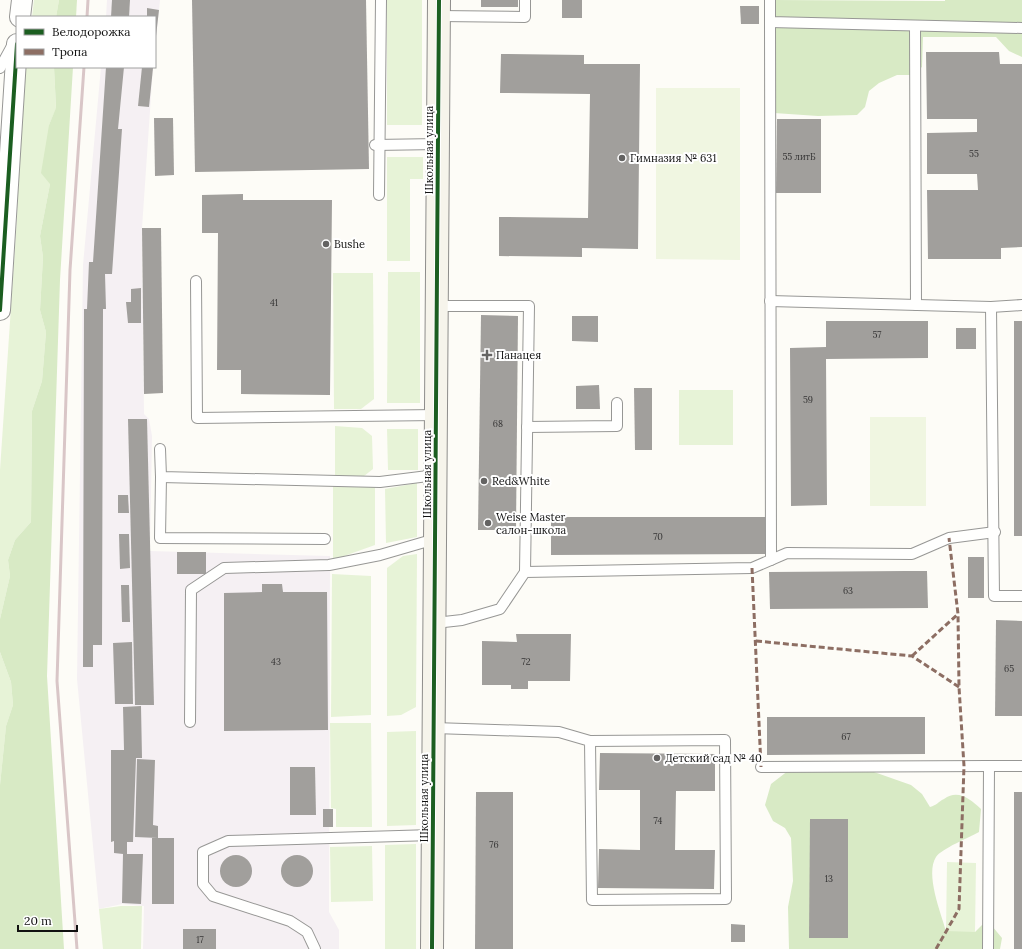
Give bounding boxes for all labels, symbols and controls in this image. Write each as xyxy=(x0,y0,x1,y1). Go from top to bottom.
legend xyxy=(16,16,156,68)
text: Велодорожка xyxy=(52,24,130,39)
text: Тропа xyxy=(52,44,87,59)
street label: Школьная улица xyxy=(422,106,436,194)
house number: 55 xyxy=(969,148,979,159)
place label: Гимназия № 631 xyxy=(630,151,717,165)
house number: 55 литБ xyxy=(782,151,816,162)
marker: Гимназия № 631 xyxy=(617,153,627,163)
place label: Bushe xyxy=(334,237,365,251)
marker: Bushe xyxy=(321,239,331,249)
house number: 41 xyxy=(270,297,278,308)
house number: 57 xyxy=(872,329,882,340)
place label: Панацея xyxy=(496,348,541,362)
marker: Панацея xyxy=(481,349,493,361)
house number: 59 xyxy=(803,394,813,405)
house number: 68 xyxy=(493,418,503,429)
street label: Школьная улица xyxy=(420,430,434,518)
place label: Red&White xyxy=(492,474,550,488)
marker: Red&White xyxy=(479,476,489,486)
place label: Weise Master салон-школа xyxy=(496,510,567,537)
marker: Weise Master салон-школа xyxy=(483,518,493,528)
house number: 70 xyxy=(653,531,663,542)
house number: 63 xyxy=(843,585,853,596)
house number: 43 xyxy=(271,656,281,667)
house number: 72 xyxy=(522,656,531,667)
house number: 65 xyxy=(1004,663,1014,674)
house number: 67 xyxy=(841,731,851,742)
place label: Детский сад № 40 xyxy=(665,751,762,765)
marker: Детский сад № 40 xyxy=(652,753,662,763)
street label: Школьная улица xyxy=(417,754,431,842)
house number: 74 xyxy=(654,815,663,826)
house number: 76 xyxy=(489,839,499,850)
house number: 13 xyxy=(825,873,833,884)
scale bar xyxy=(18,907,77,933)
text: 20 m xyxy=(24,913,52,928)
house number: 17 xyxy=(196,934,204,945)

